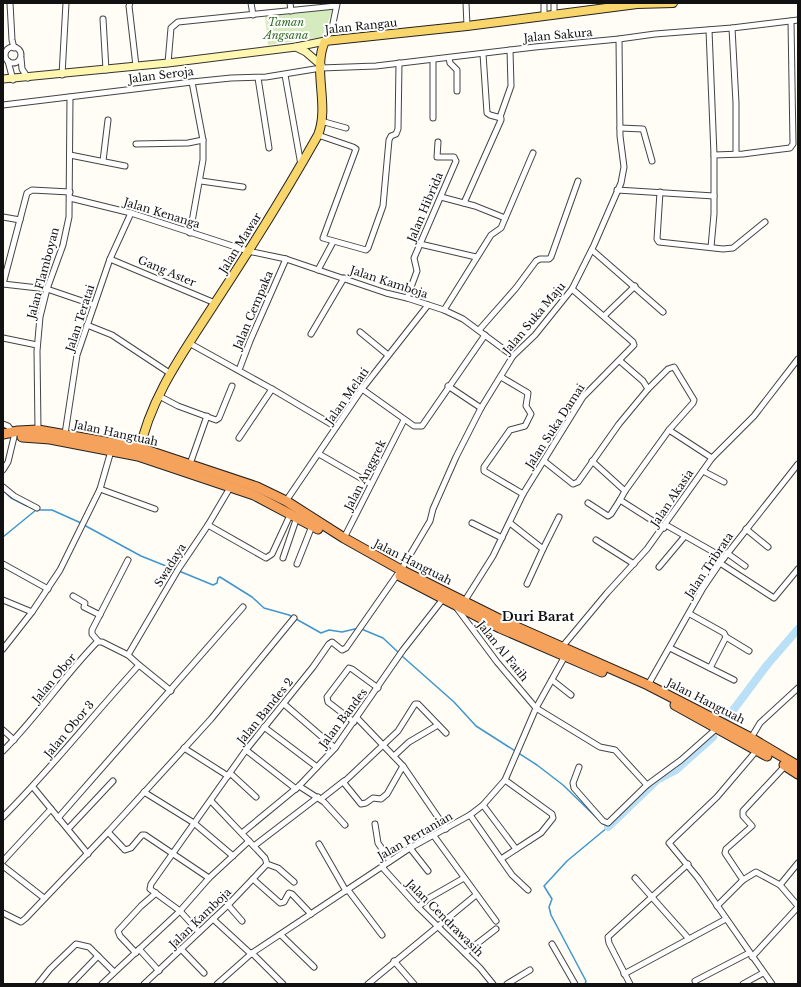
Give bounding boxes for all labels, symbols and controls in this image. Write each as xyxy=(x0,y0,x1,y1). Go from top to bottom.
park label: Taman Angsana xyxy=(262,15,308,42)
street label: Jalan Rangau xyxy=(322,15,399,37)
street label: Jalan Sakura xyxy=(521,25,594,45)
street label: Jalan Seroja xyxy=(126,64,195,86)
street label: Jalan Hibrida xyxy=(403,169,446,246)
street label: Jalan Kenanga xyxy=(120,194,203,232)
street label: Jalan Mawar xyxy=(215,209,265,278)
street label: Jalan Flamboyan xyxy=(24,225,62,322)
street label: Gang Aster xyxy=(136,253,199,290)
street label: Jalan Kamboja xyxy=(347,262,430,301)
street label: Jalan Cempaka xyxy=(229,268,276,353)
street label: Jalan Suka Maju xyxy=(499,279,569,358)
street label: Jalan Teratai xyxy=(62,283,97,355)
street label: Jalan Melati xyxy=(321,365,372,429)
street label: Jalan Suka Damai xyxy=(521,381,588,473)
street label: Jalan Hangtuah xyxy=(70,417,160,449)
street label: Jalan Anggrek xyxy=(340,437,389,514)
street label: Jalan Akasia xyxy=(647,466,697,531)
street label: Jalan Tribrata xyxy=(681,529,737,602)
street label: Jalan Hangtuah xyxy=(370,535,455,588)
street label: Swadaya xyxy=(151,540,189,589)
district label: Duri Barat xyxy=(502,608,574,625)
street label: Jalan Al Fatih xyxy=(473,616,532,684)
street label: Jalan Obor xyxy=(28,650,79,707)
street label: Jalan Hangtuah xyxy=(663,674,748,727)
street label: Jalan Bandes 2 xyxy=(233,675,296,749)
street label: Jalan Bandes xyxy=(315,685,370,752)
street label: Jalan Obor 3 xyxy=(40,697,97,762)
street label: Jalan Pertanian xyxy=(373,809,455,864)
street label: Jalan Cendrawasih xyxy=(402,875,487,960)
street label: Jalan Kamboja xyxy=(165,884,235,952)

